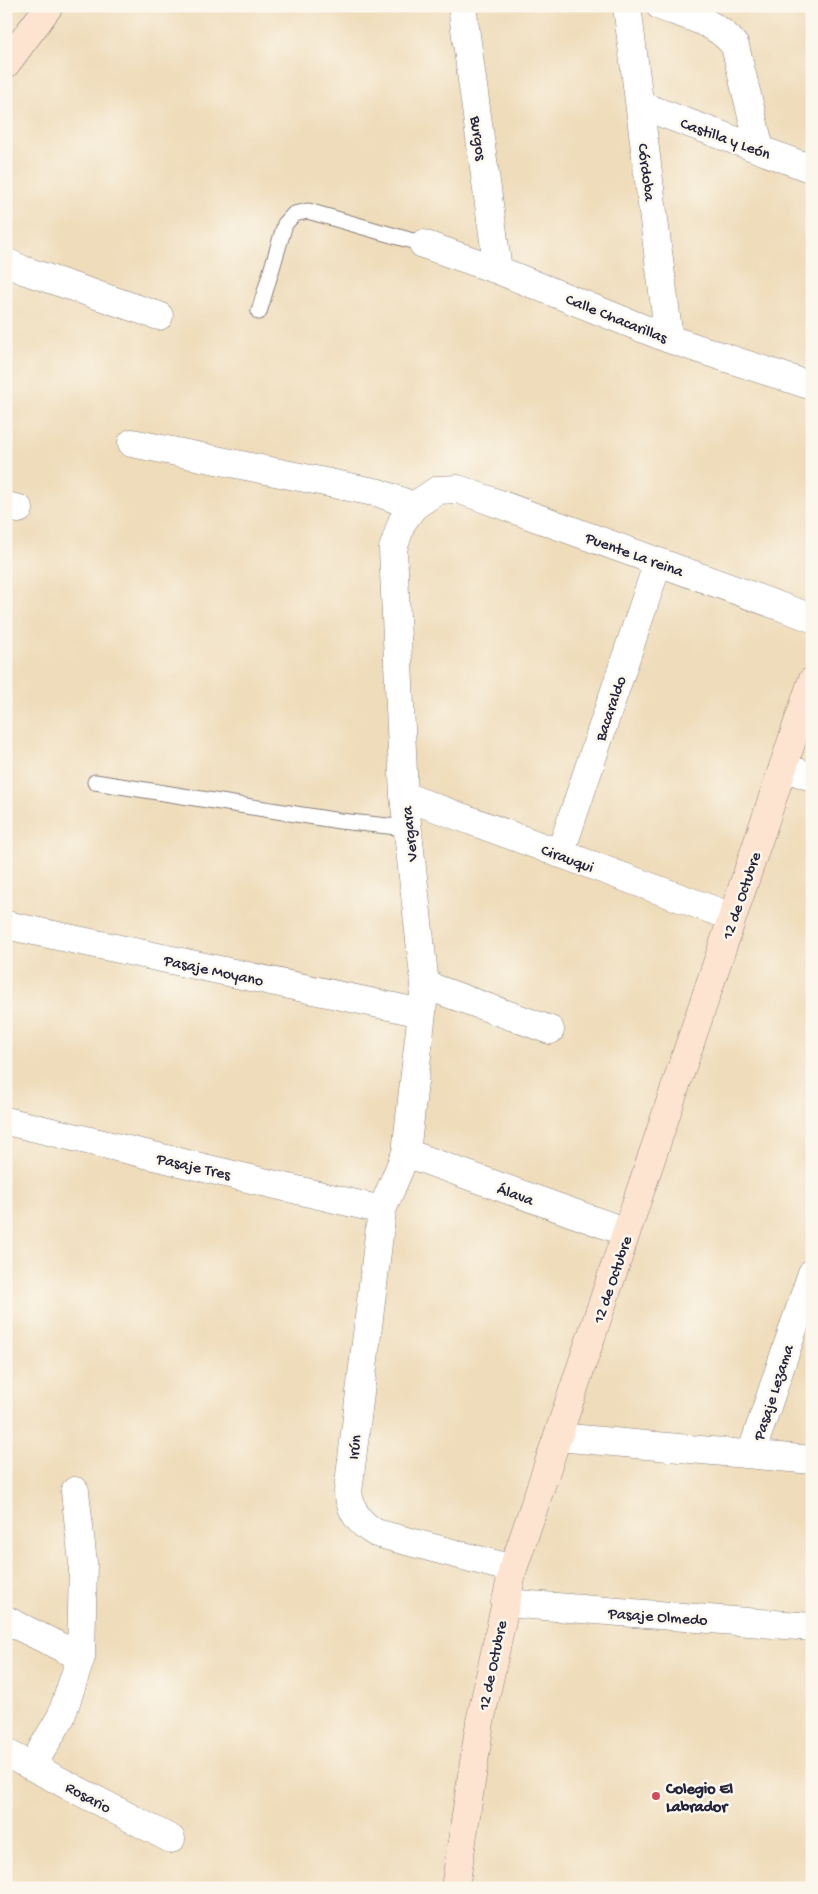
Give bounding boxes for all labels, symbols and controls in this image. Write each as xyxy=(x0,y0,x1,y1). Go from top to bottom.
street label: Burgos xyxy=(464,114,489,163)
street label: Castilla y León xyxy=(677,115,773,166)
street label: Córdoba xyxy=(632,143,658,203)
street label: Calle Chacarillas xyxy=(562,291,670,350)
street label: Puente La reina xyxy=(581,529,687,583)
street label: Bacaraldo xyxy=(592,674,632,745)
street label: Vergara xyxy=(399,804,424,863)
street label: Cirauqui xyxy=(538,842,596,879)
street label: 12 de Octubre xyxy=(719,849,767,943)
street label: Pasaje Moyano xyxy=(161,952,265,992)
street label: Pasaje Tres xyxy=(153,1150,233,1186)
street label: Álava xyxy=(494,1180,537,1212)
street label: 12 de Octubre xyxy=(590,1233,638,1327)
street label: Pasaje Lezama xyxy=(751,1342,800,1444)
street label: Irún xyxy=(346,1434,367,1461)
street label: Pasaje Olmedo xyxy=(606,1605,708,1631)
street label: 12 de Octubre xyxy=(475,1619,513,1713)
street label: Rosario xyxy=(61,1779,113,1819)
place label: Colegio El Labrador xyxy=(665,1781,733,1818)
marker: Colegio El Labrador xyxy=(650,1790,662,1802)

